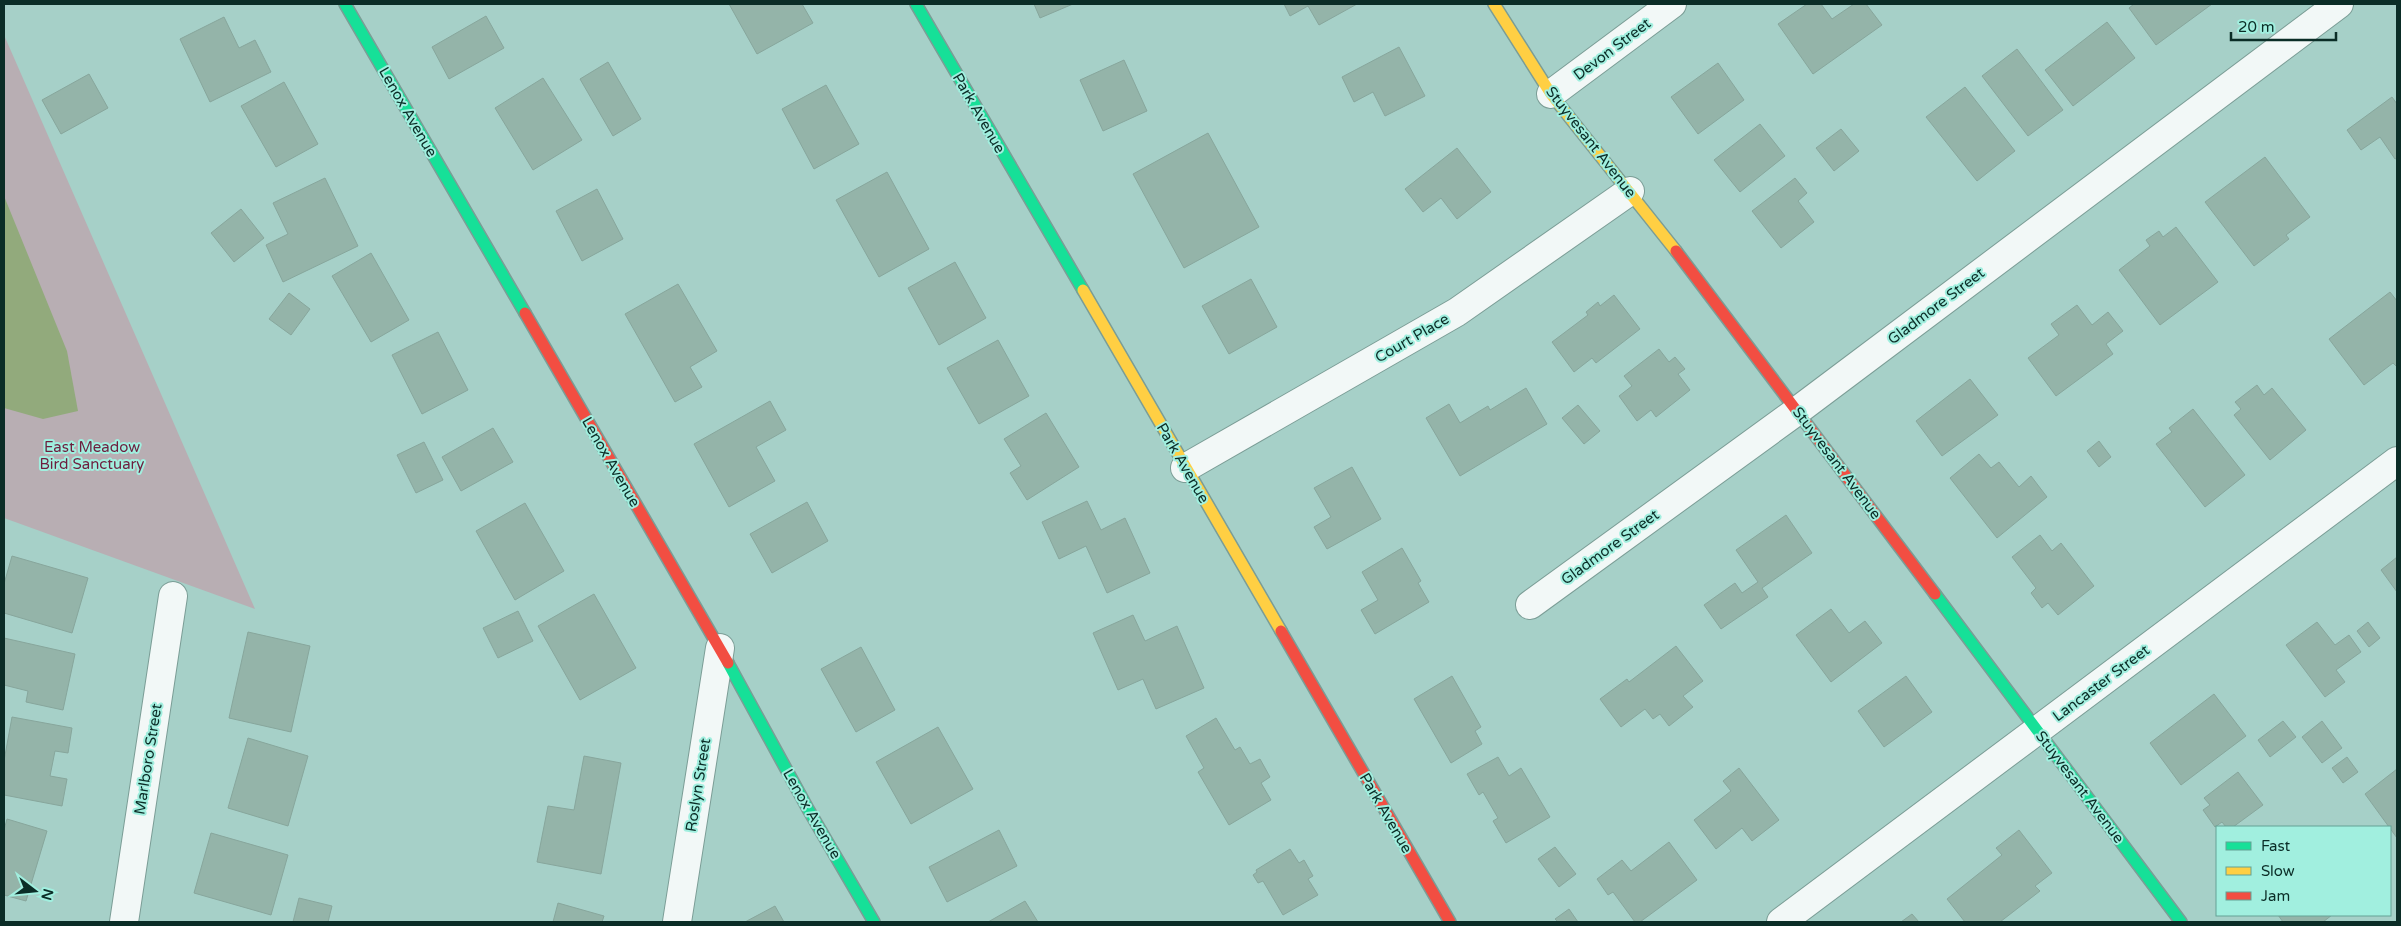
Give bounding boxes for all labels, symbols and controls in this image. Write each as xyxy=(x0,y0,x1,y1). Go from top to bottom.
scale bar xyxy=(2231,10,2336,42)
street label: Devon Street xyxy=(1570,14,1654,84)
text: 20 m xyxy=(2238,18,2275,36)
street label: Lenox Avenue xyxy=(375,64,441,160)
street label: Park Avenue xyxy=(949,70,1009,156)
street label: Stuyvesant Avenue xyxy=(1542,83,1640,201)
street label: Gladmore Street xyxy=(1884,264,1988,348)
street label: Court Place xyxy=(1372,310,1452,366)
street label: Stuyvesant Avenue xyxy=(1789,403,1885,523)
street label: Lenox Avenue xyxy=(578,414,644,510)
street label: Park Avenue xyxy=(1153,420,1213,506)
park label: East Meadow Bird Sanctuary xyxy=(40,438,144,473)
street label: Gladmore Street xyxy=(1558,505,1663,589)
street label: Lancaster Street xyxy=(2049,641,2153,725)
street label: Marlboro Street xyxy=(130,702,166,816)
street label: Stuyvesant Avenue xyxy=(2032,727,2128,847)
street label: Roslyn Street xyxy=(682,737,714,833)
street label: Lenox Avenue xyxy=(779,766,845,862)
street label: Park Avenue xyxy=(1356,770,1416,856)
legend xyxy=(2216,826,2391,916)
text: Fast xyxy=(2261,837,2291,855)
text: Slow xyxy=(2261,862,2295,880)
north arrow xyxy=(10,866,60,916)
text: N xyxy=(37,887,57,902)
text: Jam xyxy=(2261,887,2290,905)

